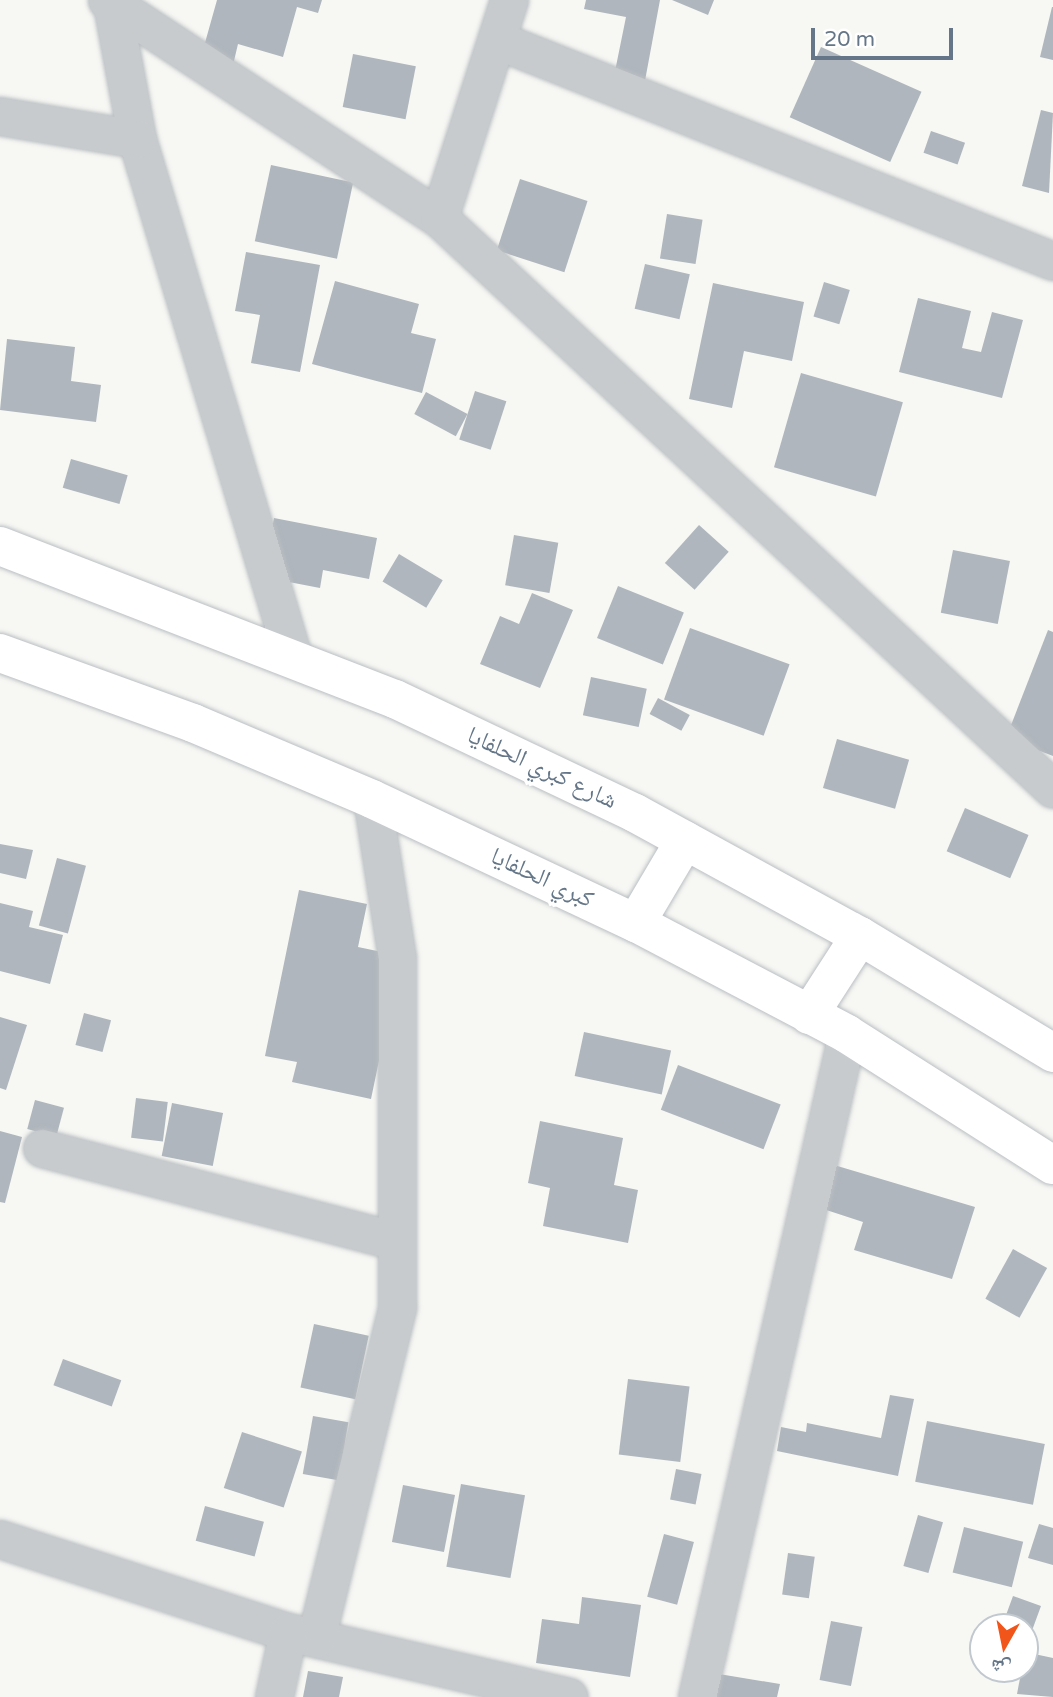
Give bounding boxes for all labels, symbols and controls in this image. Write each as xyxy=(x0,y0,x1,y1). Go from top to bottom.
scale bar xyxy=(815,14,957,58)
text: 20 m xyxy=(824,27,875,52)
street label: شارع كبري الحلفايا xyxy=(463,721,621,815)
street label: كبري الحلفايا xyxy=(486,842,598,914)
north arrow xyxy=(969,1613,1039,1683)
text: ش xyxy=(989,1654,1013,1679)

